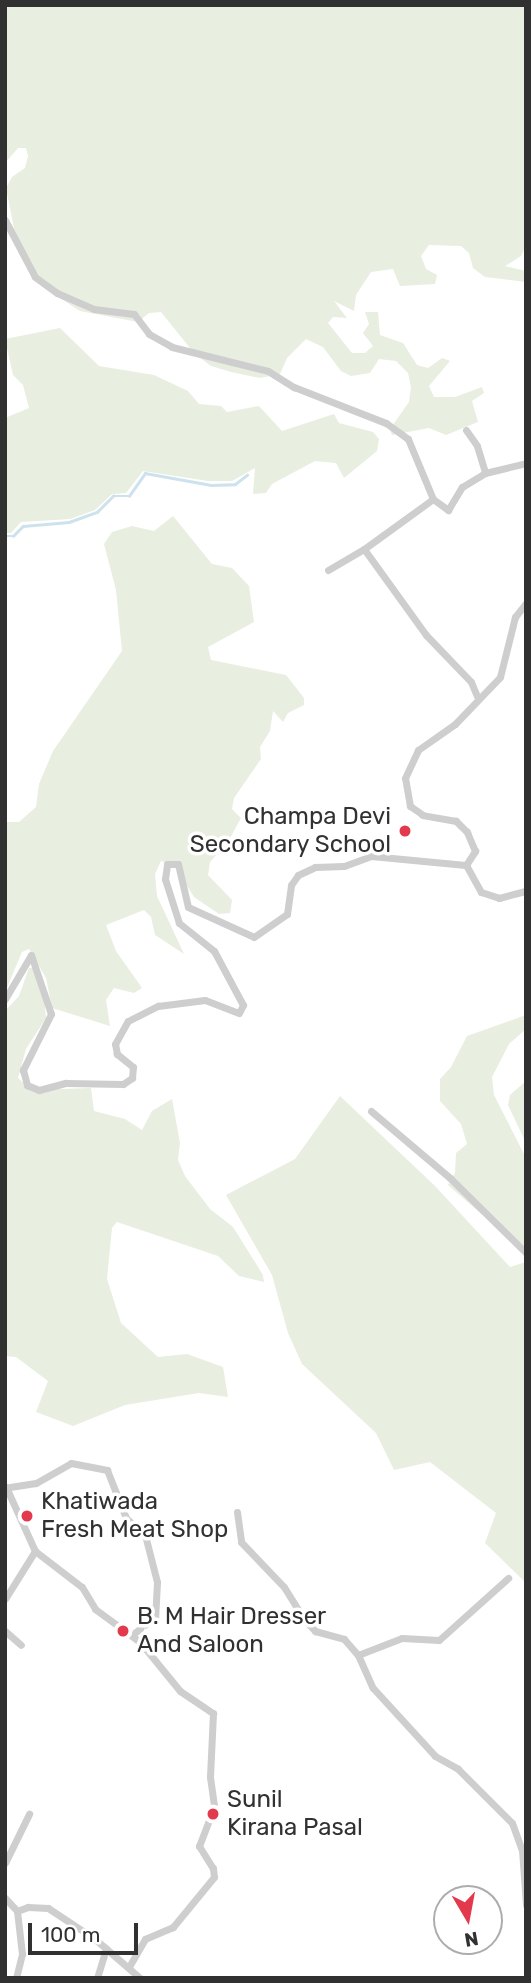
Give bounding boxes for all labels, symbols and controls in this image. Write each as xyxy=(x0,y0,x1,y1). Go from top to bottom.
place label: Champa Devi Secondary School xyxy=(189,803,391,859)
marker: Champa Devi Secondary School xyxy=(397,823,413,839)
place label: Khatiwada Fresh Meat Shop xyxy=(41,1488,228,1544)
marker: Khatiwada Fresh Meat Shop xyxy=(19,1508,35,1524)
place label: B. M Hair Dresser And Saloon xyxy=(137,1603,327,1659)
marker: B. M Hair Dresser And Saloon xyxy=(115,1623,131,1639)
place label: Sunil Kirana Pasal xyxy=(227,1786,363,1842)
marker: Sunil Kirana Pasal xyxy=(205,1806,221,1822)
north arrow xyxy=(433,1885,503,1955)
scale bar xyxy=(32,1910,142,1954)
text: 100 m xyxy=(41,1922,100,1947)
text: N xyxy=(463,1927,480,1952)

